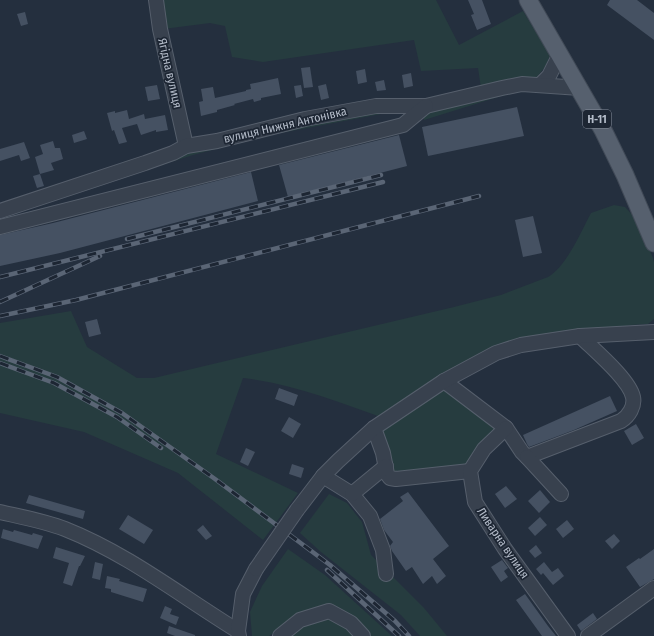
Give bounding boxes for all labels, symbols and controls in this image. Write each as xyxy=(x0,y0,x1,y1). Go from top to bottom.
street label: Ягідна вулиця xyxy=(155,37,185,109)
street label: вулиця Нижня Антонівка xyxy=(222,104,348,146)
road number: Н-11 xyxy=(583,110,611,128)
street label: Ливарна вулиця xyxy=(474,505,532,581)

